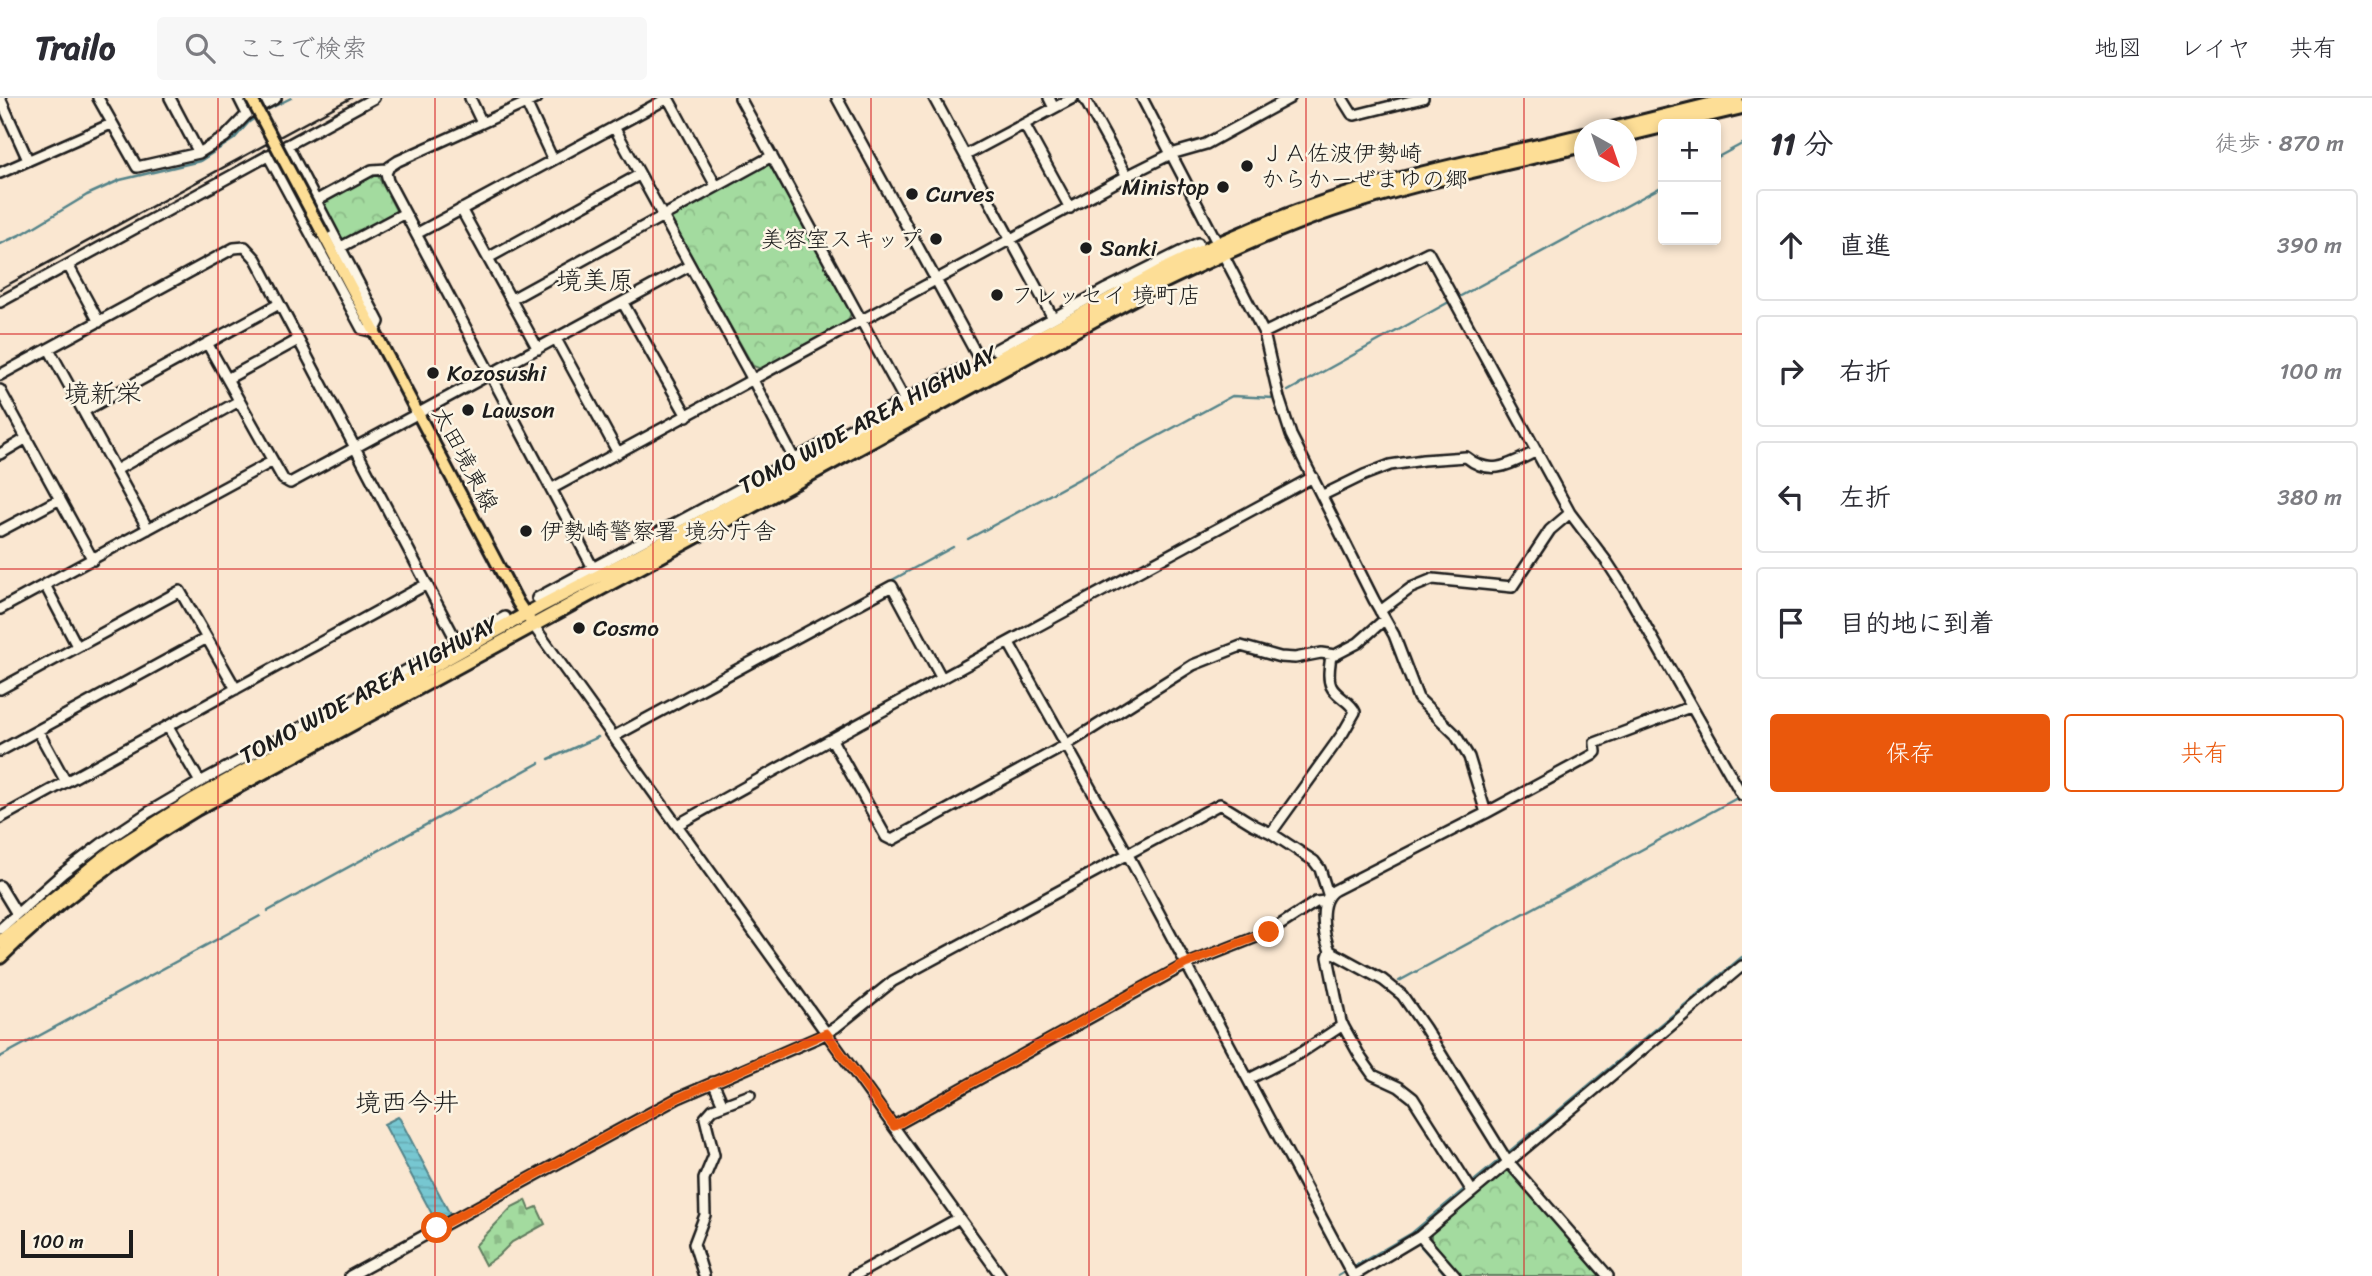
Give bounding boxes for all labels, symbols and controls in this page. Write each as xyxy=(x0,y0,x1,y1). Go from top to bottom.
search box xyxy=(157,17,647,80)
text: Trailo xyxy=(35,19,115,77)
text: ここで検索 xyxy=(237,25,367,71)
text: 地図 xyxy=(2094,27,2142,69)
text: レイヤ xyxy=(2180,27,2251,69)
text: 共有 xyxy=(2289,27,2337,69)
icon: search xyxy=(181,29,219,67)
text: 11 分 xyxy=(1770,117,1834,171)
north arrow xyxy=(1574,119,1637,182)
map controls xyxy=(1658,119,1721,245)
button: + xyxy=(1658,119,1721,182)
text: 徒歩 · 870 m xyxy=(2215,123,2344,164)
place label: ＪＡ佐波伊勢崎 からかーぜまゆの郷 xyxy=(1261,133,1468,200)
marker: ＪＡ佐波伊勢崎 からかーぜまゆの郷 xyxy=(1239,158,1255,174)
place label: Ministop xyxy=(1122,167,1209,208)
place label: Curves xyxy=(926,174,995,215)
marker: Ministop xyxy=(1215,179,1231,195)
button: − xyxy=(1658,182,1721,245)
marker: Curves xyxy=(904,186,920,202)
place label: 美容室スキップ xyxy=(761,219,922,260)
text: 直進 xyxy=(1839,222,1891,268)
text: 390 m xyxy=(2277,225,2342,266)
icon: ahead xyxy=(1772,226,1810,264)
place label: Sanki xyxy=(1100,228,1158,269)
marker: 美容室スキップ xyxy=(928,231,944,247)
marker: Sanki xyxy=(1078,240,1094,256)
district label: 境美原 xyxy=(556,257,634,303)
place label: フレッセイ 境町店 xyxy=(1011,275,1201,316)
marker: フレッセイ 境町店 xyxy=(989,287,1005,303)
street label: TOMO WIDE AREA HIGHWAY xyxy=(731,333,1006,506)
text: 右折 xyxy=(1839,348,1891,394)
text: 100 m xyxy=(2279,351,2342,392)
icon: right xyxy=(1772,352,1810,390)
place label: Kozosushi xyxy=(447,353,547,394)
marker: Kozosushi xyxy=(425,365,441,381)
district label: 境新栄 xyxy=(64,370,142,416)
place label: Lawson xyxy=(482,390,555,431)
street label: 太田境東線 xyxy=(420,399,510,519)
marker: Lawson xyxy=(460,402,476,418)
text: 左折 xyxy=(1839,474,1891,520)
text: 380 m xyxy=(2277,477,2342,518)
icon: left xyxy=(1772,478,1810,516)
place label: 伊勢崎警察署 境分庁舎 xyxy=(540,511,776,552)
marker: 伊勢崎警察署 境分庁舎 xyxy=(518,523,534,539)
text: 目的地に到着 xyxy=(1839,600,1995,646)
street label: TOMO WIDE AREA HIGHWAY xyxy=(232,603,507,776)
icon: arrive xyxy=(1772,604,1810,642)
place label: Cosmo xyxy=(593,608,659,649)
marker: Cosmo xyxy=(571,620,587,636)
button: 保存 xyxy=(1770,714,2050,792)
button: 共有 xyxy=(2064,714,2344,792)
route end xyxy=(1253,916,1284,947)
district label: 境西今井 xyxy=(355,1079,459,1125)
route start xyxy=(421,1212,452,1243)
text: 100 m xyxy=(32,1225,84,1258)
scale bar xyxy=(21,1227,133,1259)

